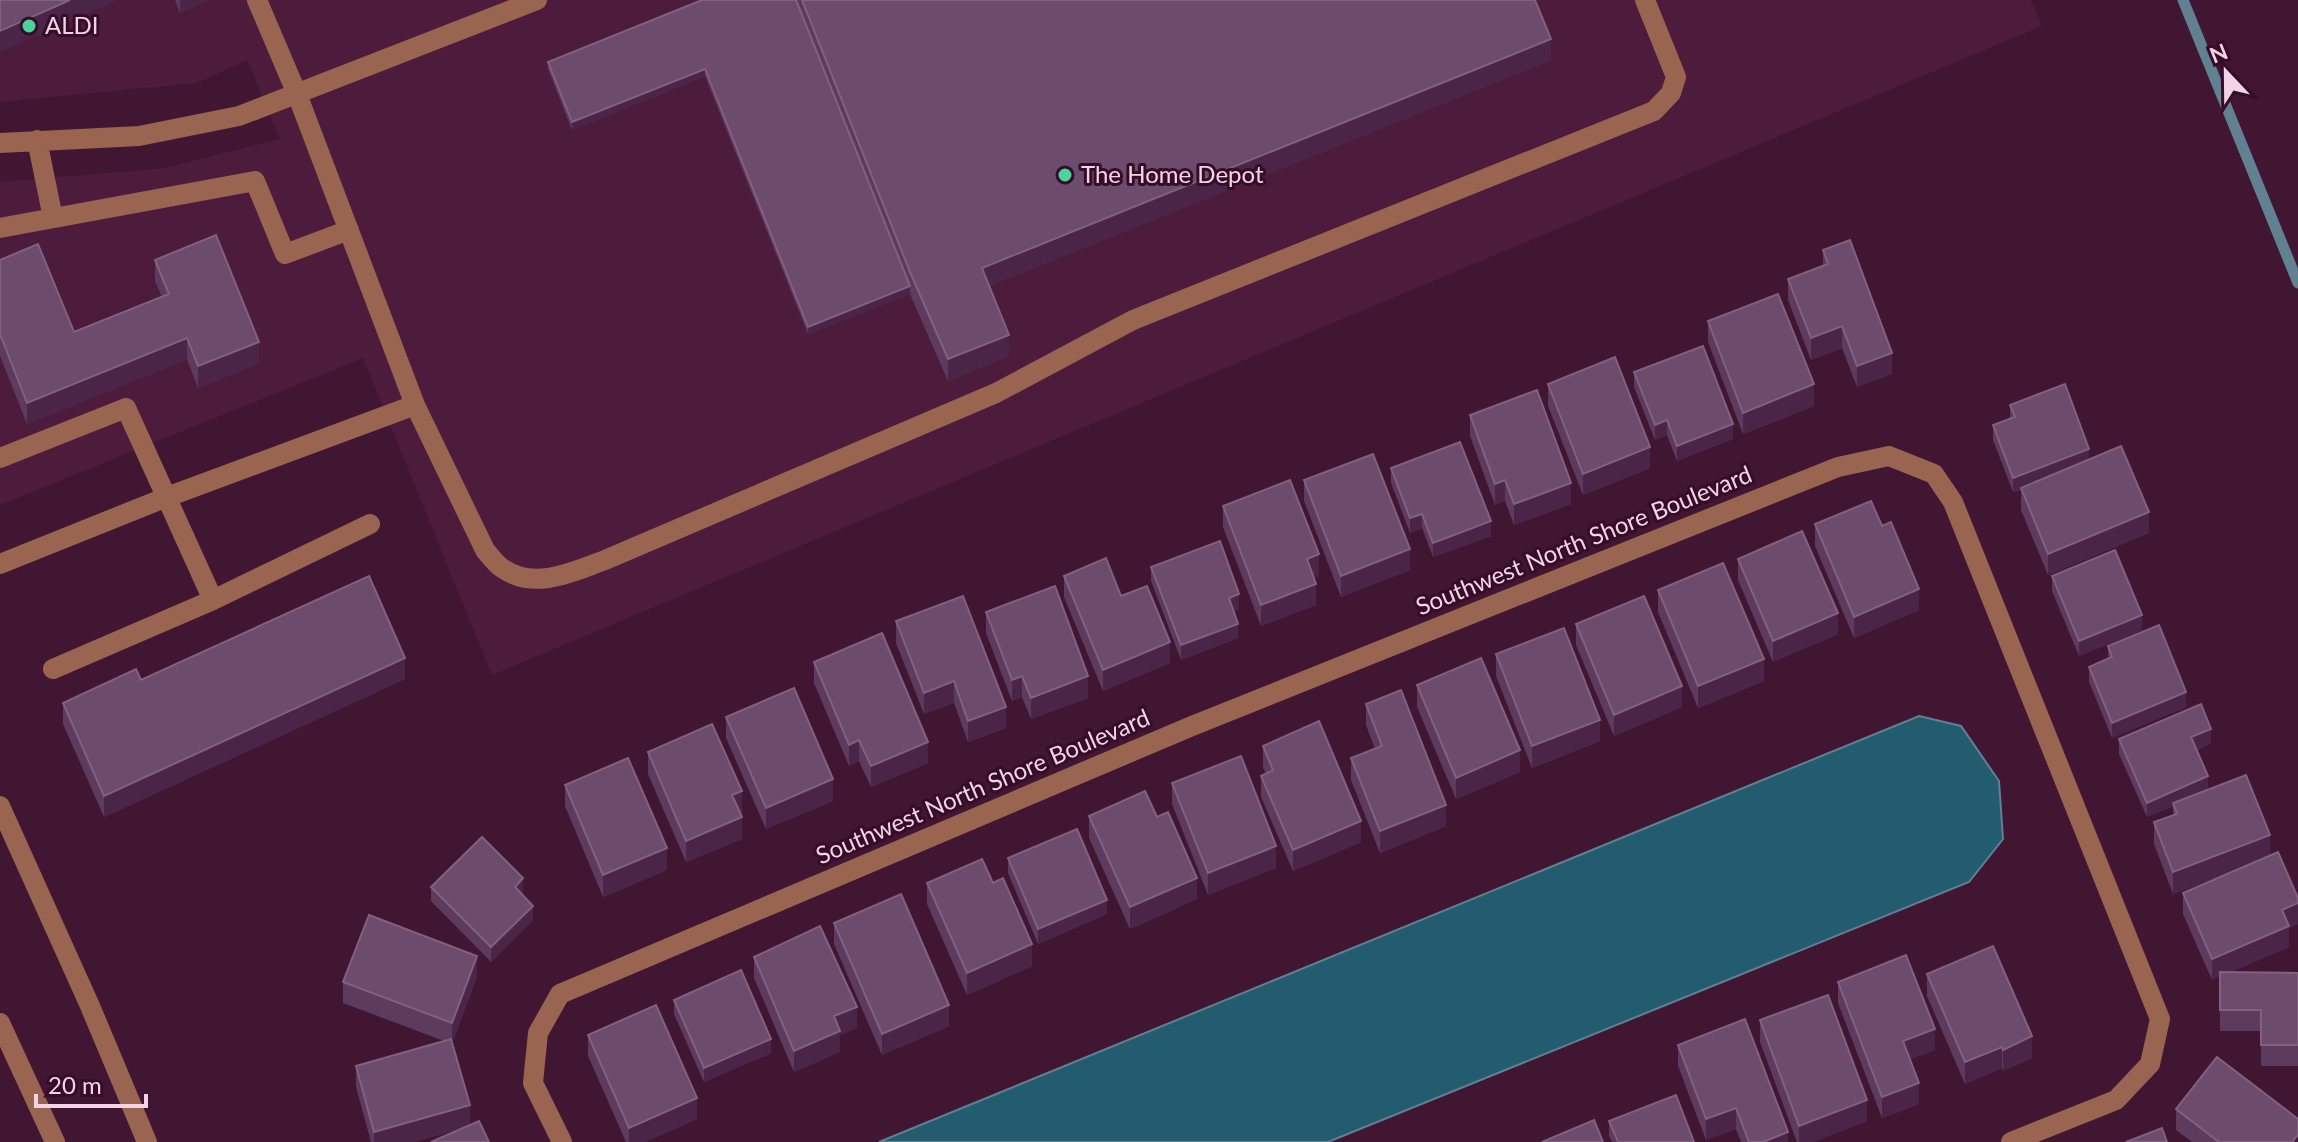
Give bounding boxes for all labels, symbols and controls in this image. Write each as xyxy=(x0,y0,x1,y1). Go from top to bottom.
place label: ALDI xyxy=(45,10,99,39)
marker: ALDI xyxy=(20,17,38,35)
north arrow xyxy=(2186,32,2266,112)
text: N xyxy=(2205,37,2231,69)
place label: The Home Depot xyxy=(1081,159,1264,188)
marker: The Home Depot xyxy=(1056,166,1074,184)
street label: Southwest North Shore Boulevard xyxy=(1411,459,1756,620)
street label: Southwest North Shore Boulevard xyxy=(811,702,1154,869)
scale bar xyxy=(36,1058,146,1108)
text: 20 m xyxy=(48,1070,102,1099)

